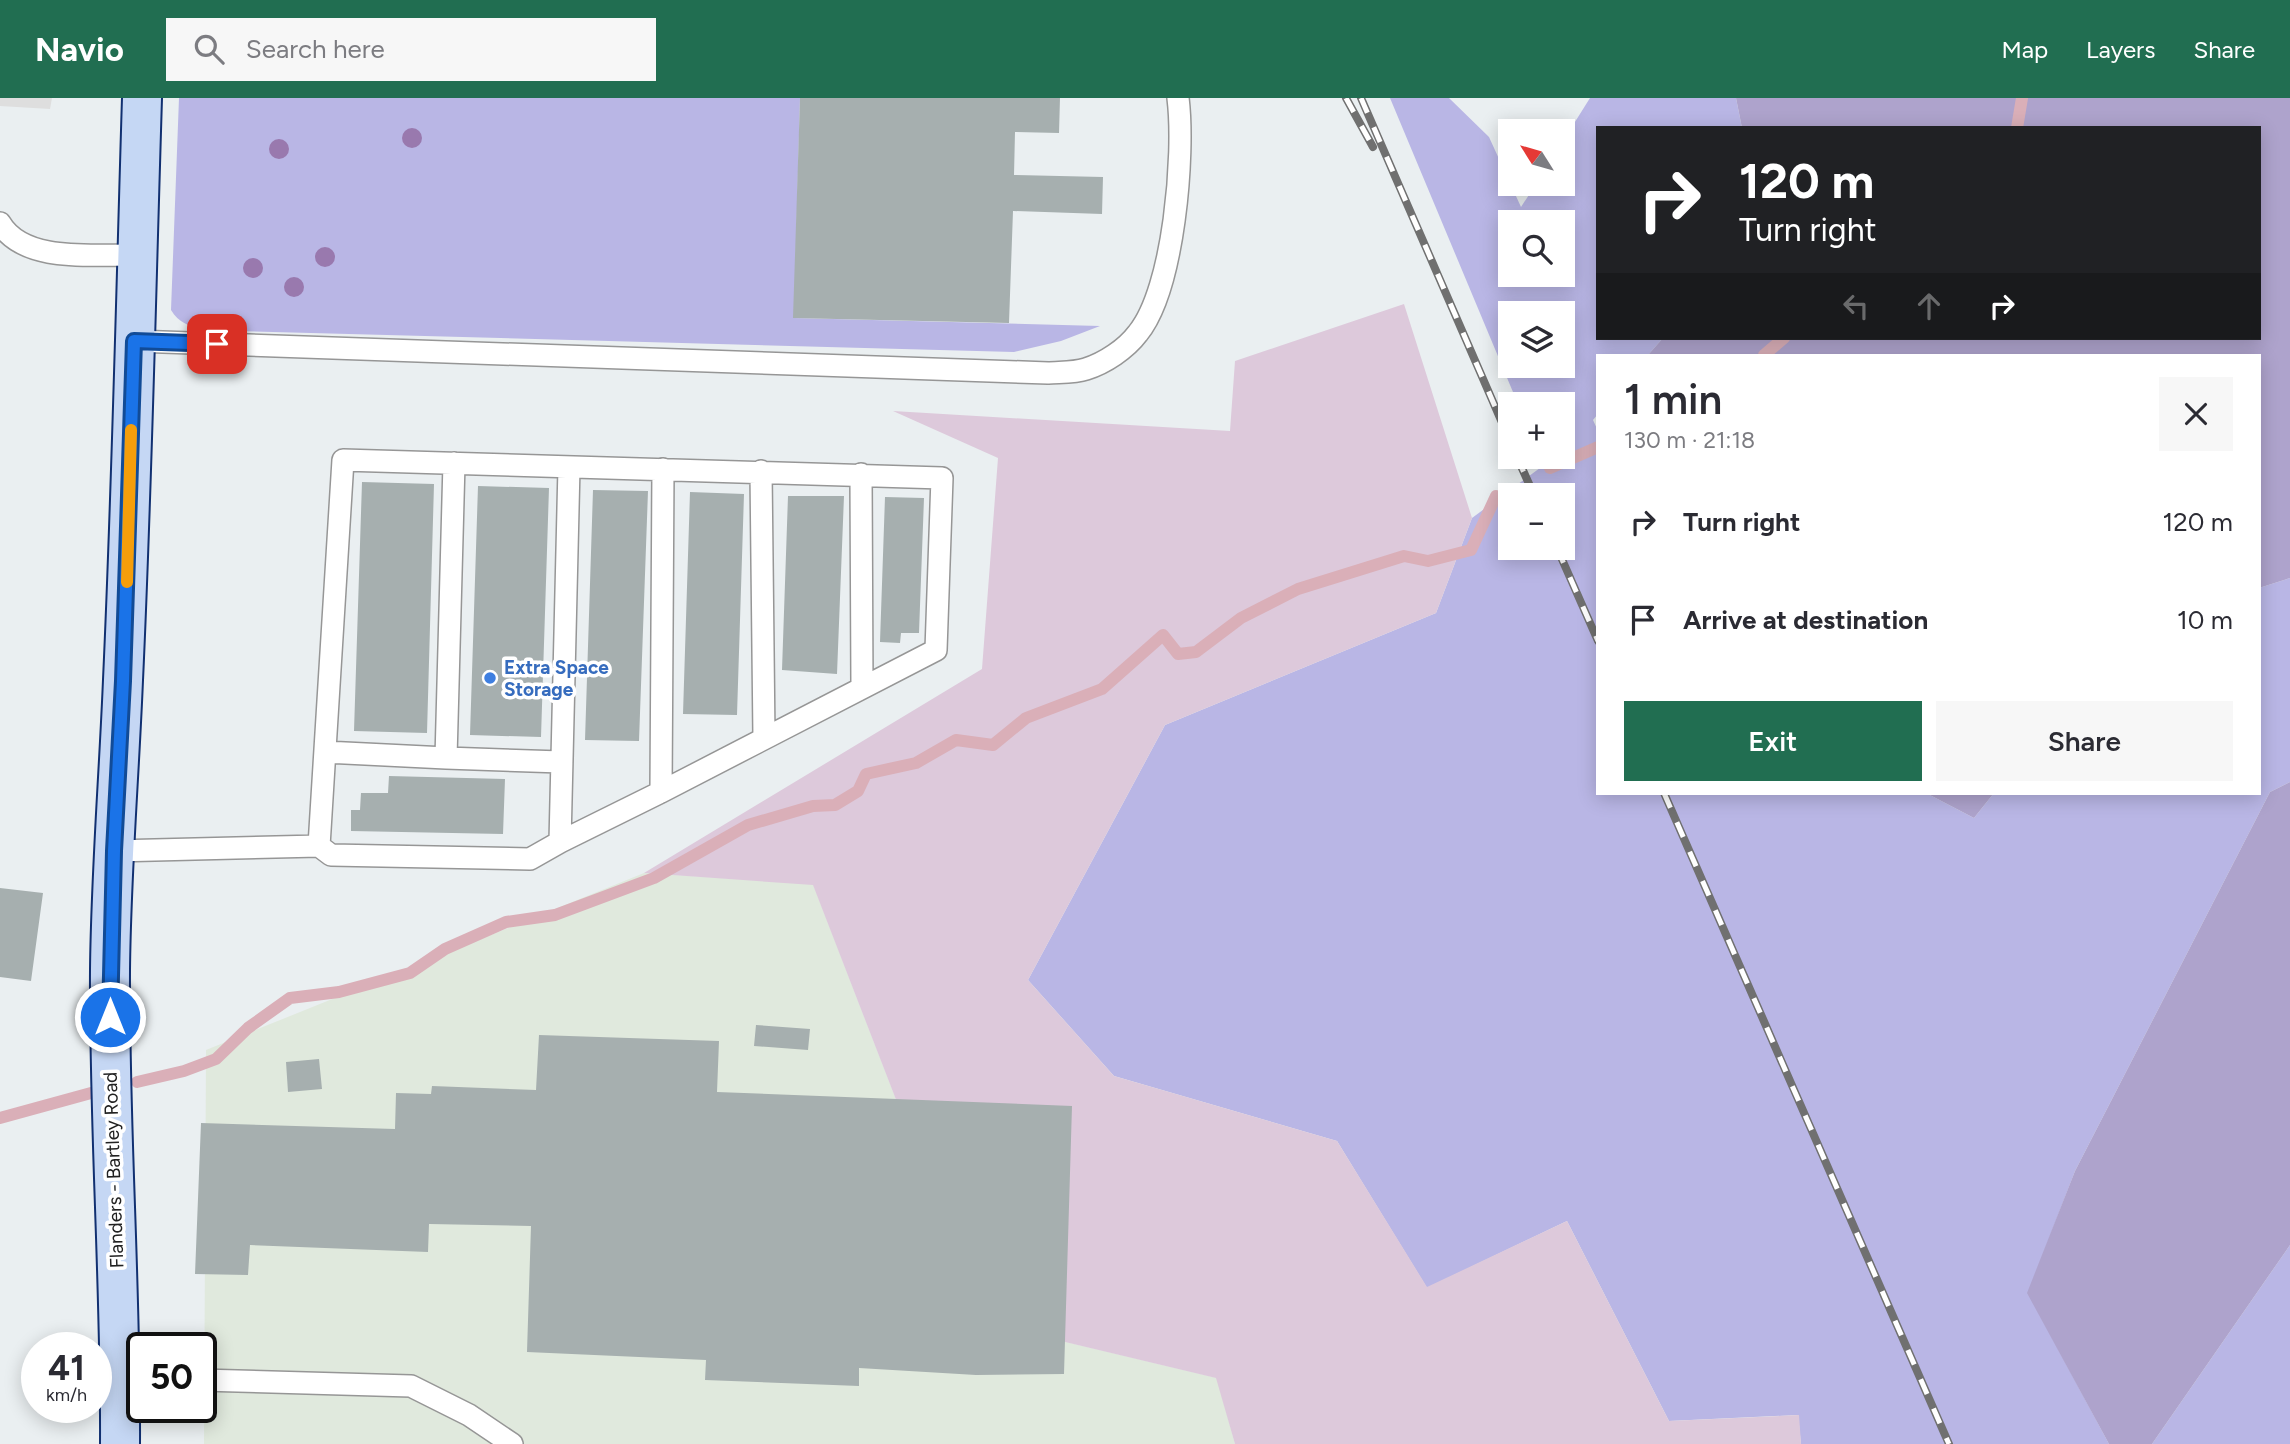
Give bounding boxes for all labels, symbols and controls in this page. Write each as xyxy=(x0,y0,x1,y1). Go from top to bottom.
search box xyxy=(166,18,656,81)
text: Navio xyxy=(35,30,124,69)
icon: search xyxy=(190,30,228,68)
text: Search here xyxy=(246,33,385,65)
text: Map xyxy=(2001,35,2048,64)
text: Layers xyxy=(2086,35,2155,64)
text: Share xyxy=(2193,35,2255,64)
north arrow xyxy=(1498,119,1575,196)
map controls xyxy=(1498,119,1575,560)
text: 120 m xyxy=(1739,151,1874,210)
icon: right xyxy=(1624,154,1715,245)
button: search xyxy=(1498,210,1575,287)
text: Turn right xyxy=(1739,211,1877,249)
icon: left xyxy=(1837,287,1875,325)
icon: ahead xyxy=(1910,287,1948,325)
icon: right xyxy=(1983,287,2021,325)
button: layers xyxy=(1498,301,1575,378)
pin xyxy=(187,314,247,374)
icon: arrive xyxy=(198,325,236,363)
text: 1 min xyxy=(1624,374,1722,425)
button: close xyxy=(2159,377,2233,451)
button: + xyxy=(1498,392,1575,469)
text: 130 m · 21:18 xyxy=(1624,426,1755,454)
button: − xyxy=(1498,483,1575,560)
icon: right xyxy=(1624,503,1662,541)
text: Turn right xyxy=(1683,506,1800,538)
text: 120 m xyxy=(2163,506,2233,538)
icon: arrive xyxy=(1624,601,1662,639)
text: Arrive at destination xyxy=(1683,604,1928,636)
text: 10 m xyxy=(2177,604,2233,636)
place label: Extra Space Storage xyxy=(504,656,609,701)
marker: Extra Space Storage xyxy=(482,670,498,686)
button: Exit xyxy=(1624,701,1922,781)
button: Share xyxy=(1936,701,2233,781)
position arrow xyxy=(73,980,147,1054)
street label: Flanders - Bartley Road xyxy=(99,1071,128,1269)
speed limit sign: 50 xyxy=(126,1332,217,1423)
text: 41 xyxy=(48,1347,85,1389)
text: km/h xyxy=(46,1384,87,1406)

